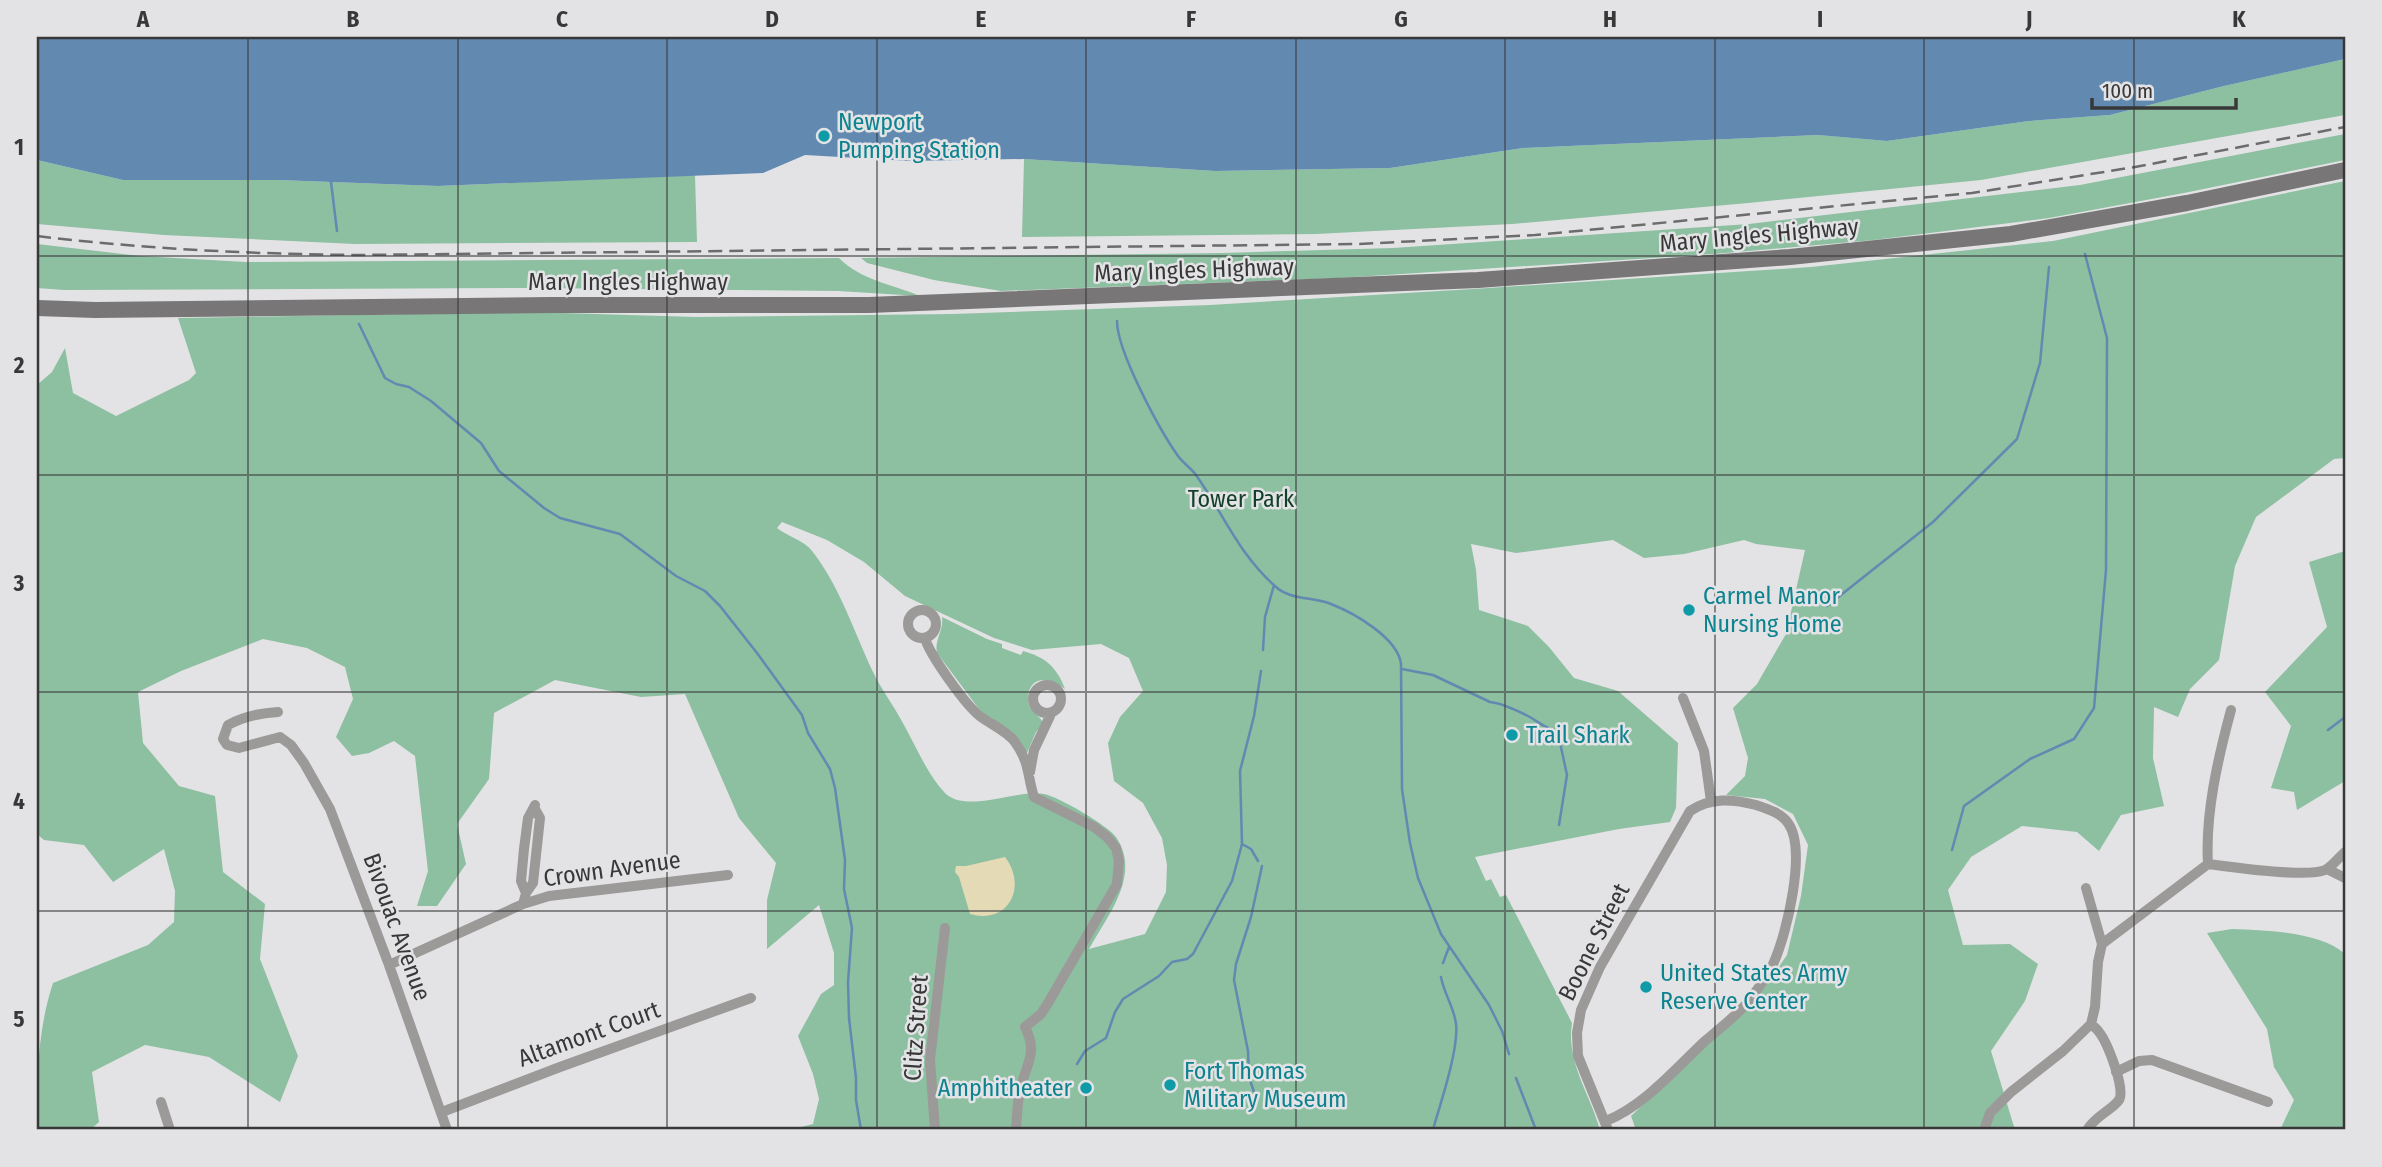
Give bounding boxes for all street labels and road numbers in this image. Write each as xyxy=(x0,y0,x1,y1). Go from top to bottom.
street label: Mary Ingles Highway xyxy=(1658,212,1860,258)
street label: Mary Ingles Highway xyxy=(1094,253,1295,287)
street label: Mary Ingles Highway xyxy=(528,268,728,296)
street label: Crown Avenue xyxy=(542,846,682,892)
street label: Bivouac Avenue xyxy=(357,850,437,1004)
street label: Boone Street xyxy=(1553,879,1635,1005)
street label: Clitz Street xyxy=(898,974,934,1082)
street label: Altamont Court xyxy=(514,995,664,1073)

